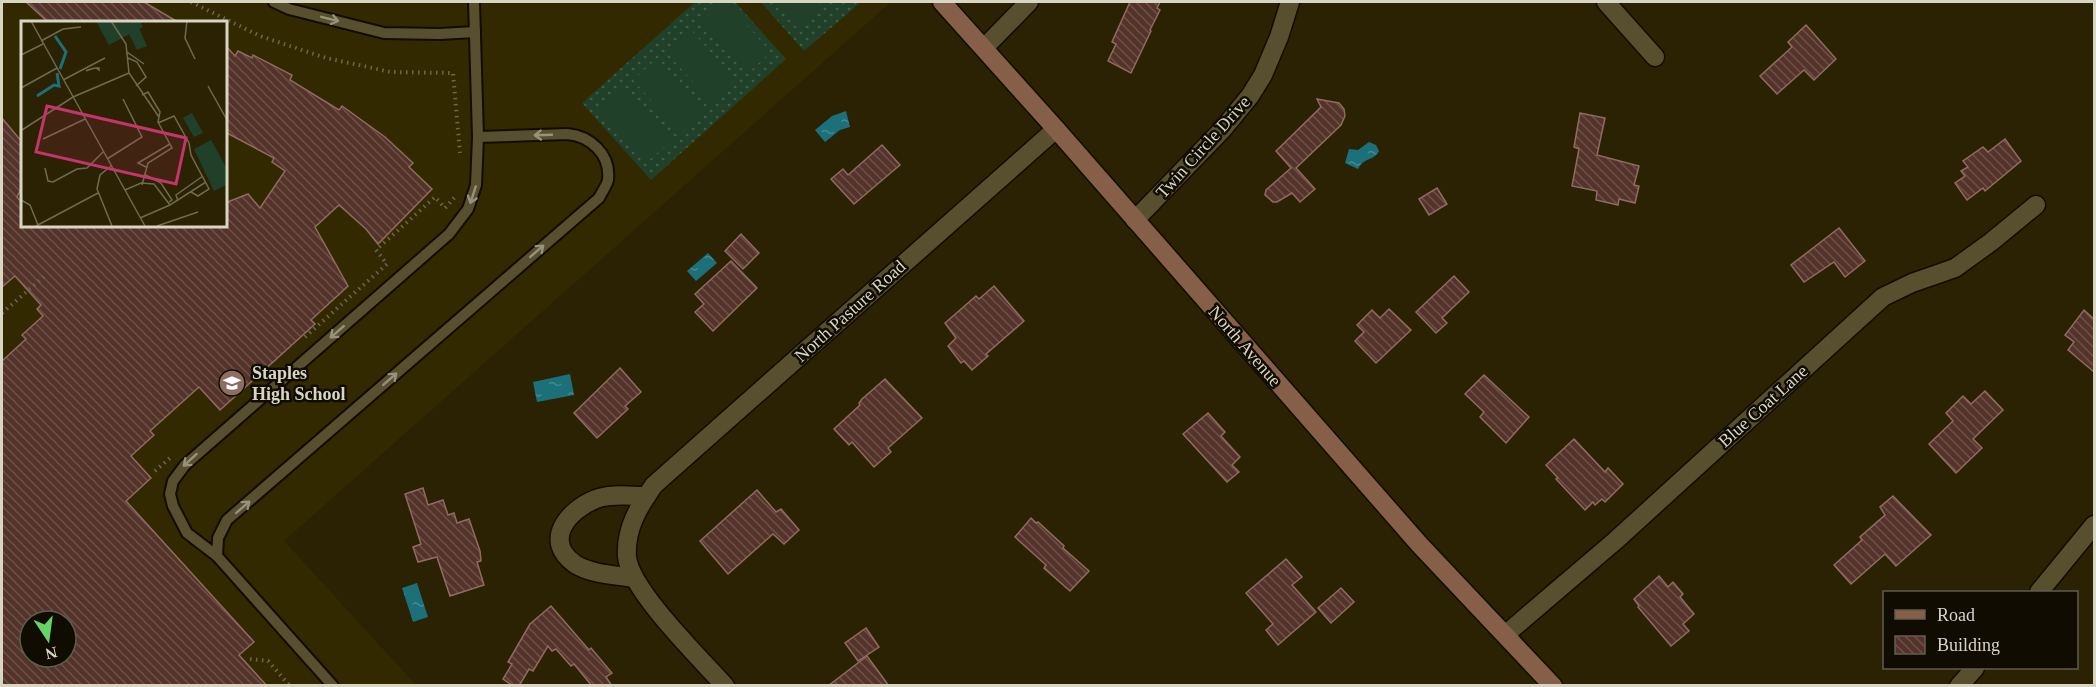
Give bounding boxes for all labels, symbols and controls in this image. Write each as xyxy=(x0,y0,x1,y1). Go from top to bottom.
one-way arrow xyxy=(320,14,339,26)
inset map xyxy=(21,21,226,226)
street label: Twin Circle Drive xyxy=(1152,92,1254,202)
one-way arrow xyxy=(533,129,553,140)
one-way arrow xyxy=(467,185,478,204)
one-way arrow xyxy=(530,244,545,258)
street label: North Pasture Road xyxy=(791,256,909,366)
street label: North Avenue xyxy=(1205,302,1285,390)
one-way arrow xyxy=(330,325,345,339)
street label: Blue Coat Lane xyxy=(1714,361,1812,451)
place label: Staples High School xyxy=(252,363,346,404)
school or university icon: Staples High School xyxy=(217,368,247,398)
one-way arrow xyxy=(382,372,397,386)
one-way arrow xyxy=(183,453,198,467)
one-way arrow xyxy=(235,500,250,514)
legend xyxy=(1883,591,2078,669)
text: Road xyxy=(1937,605,1975,625)
north arrow xyxy=(18,609,78,669)
text: Building xyxy=(1937,635,2000,655)
text: N xyxy=(43,644,59,663)

